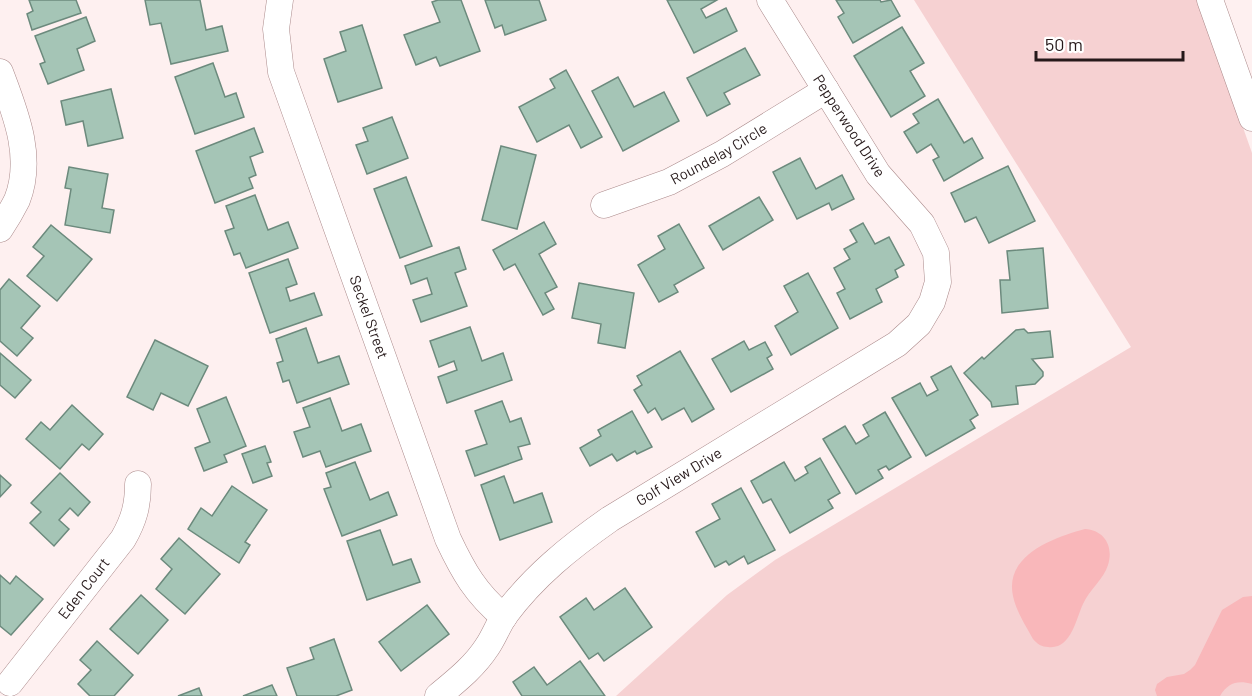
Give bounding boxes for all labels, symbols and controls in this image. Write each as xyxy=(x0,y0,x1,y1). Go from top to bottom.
scale bar xyxy=(1036,24,1183,62)
text: 50 m xyxy=(1045,33,1083,55)
street label: Pepperwood Drive xyxy=(810,71,890,180)
street label: Roundelay Circle xyxy=(667,119,770,188)
street label: Seckel Street xyxy=(346,273,393,361)
street label: Golf View Drive xyxy=(632,443,725,509)
street label: Eden Court xyxy=(54,554,113,622)

